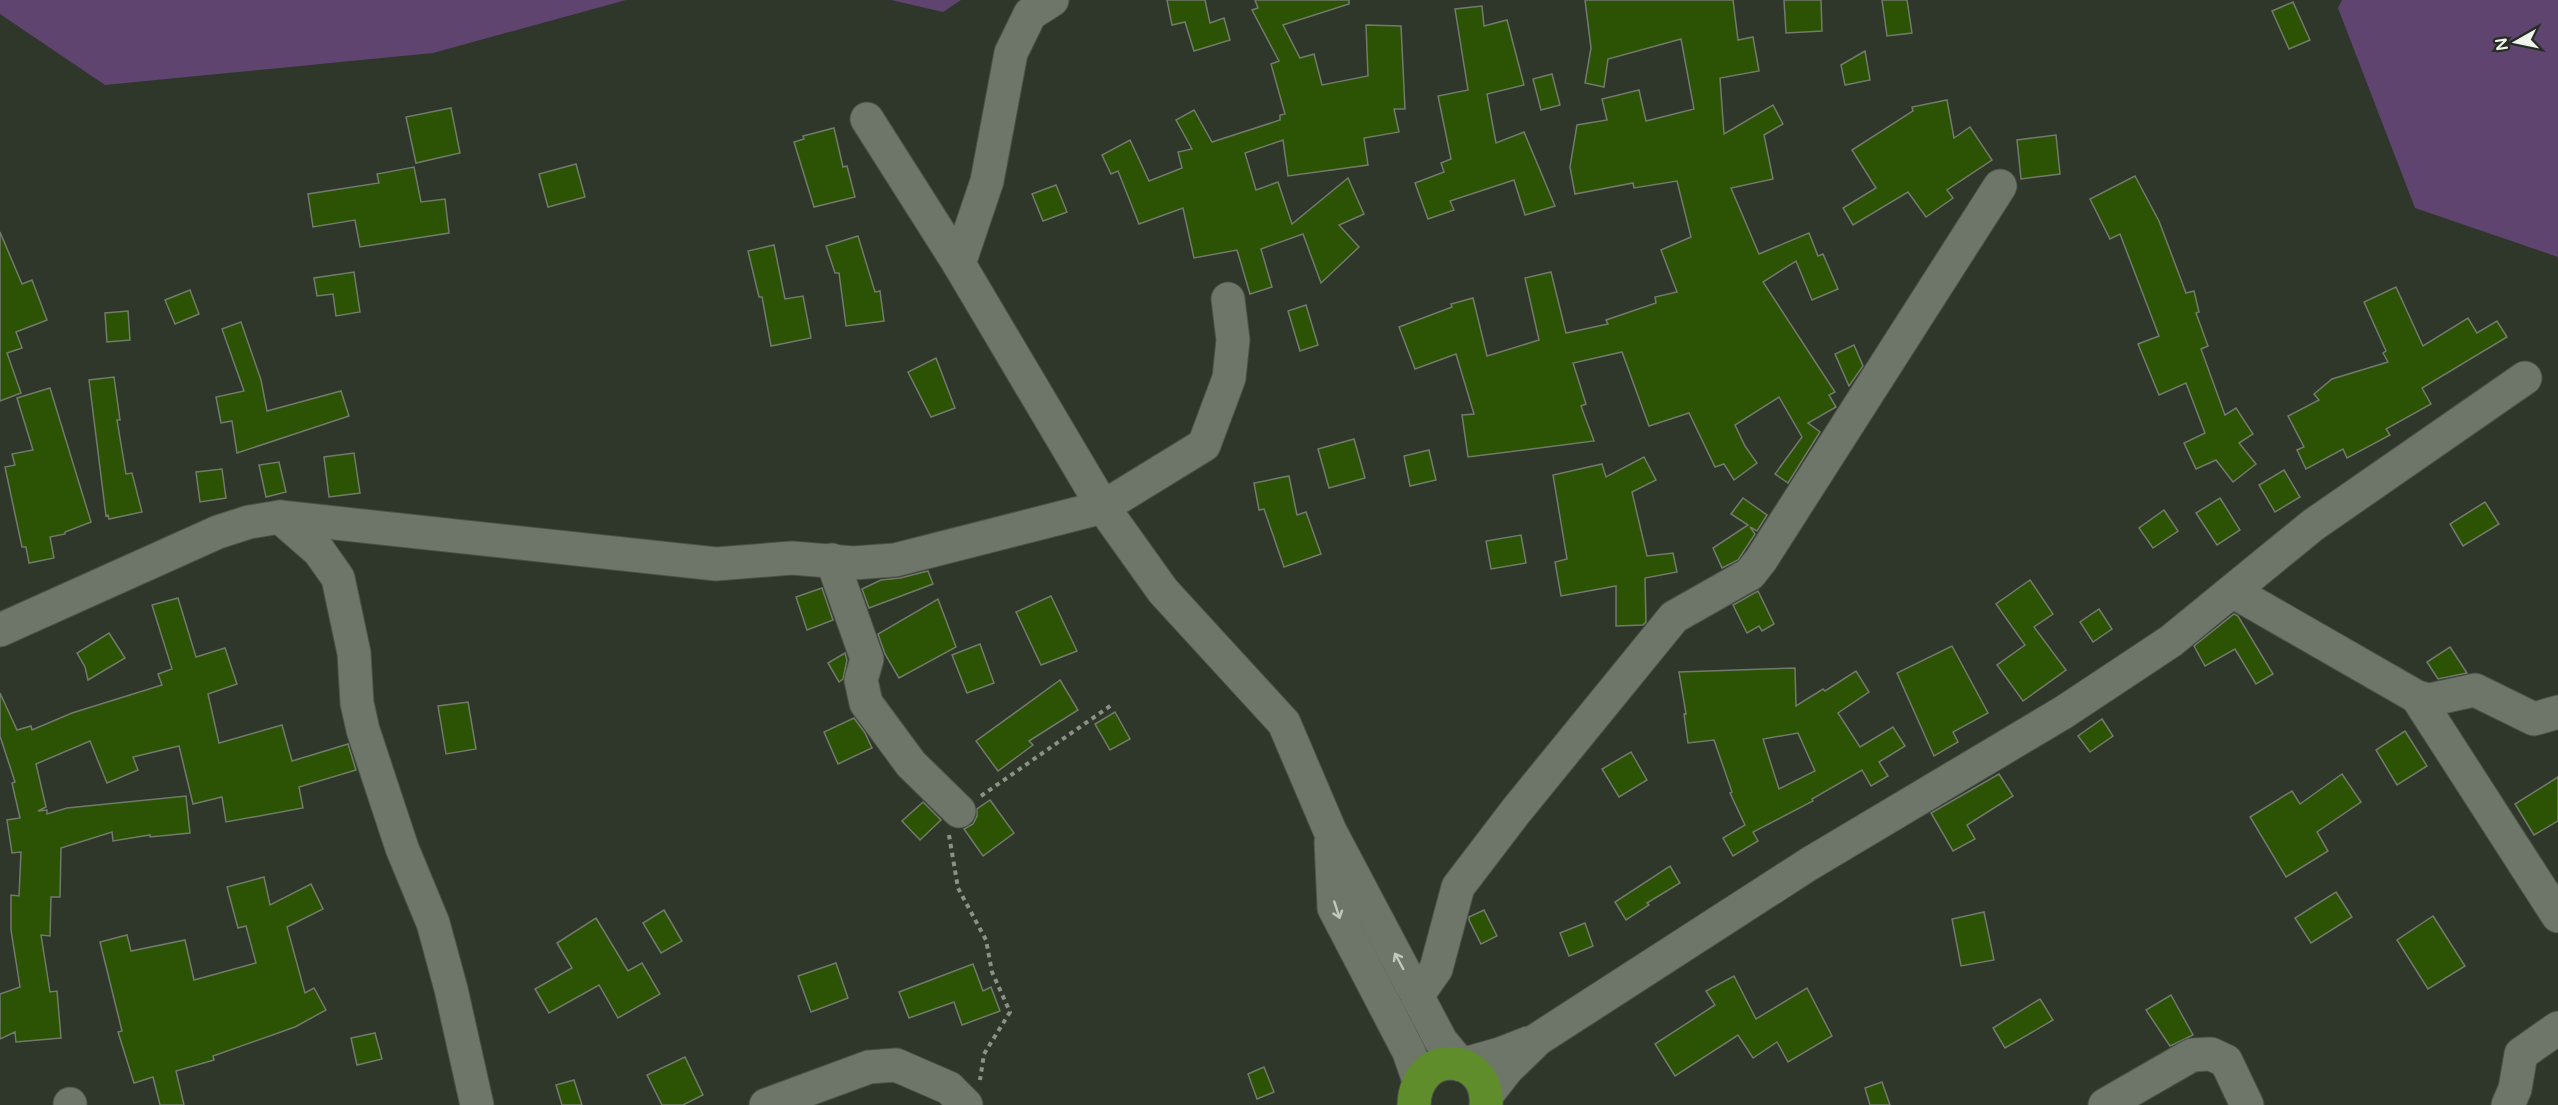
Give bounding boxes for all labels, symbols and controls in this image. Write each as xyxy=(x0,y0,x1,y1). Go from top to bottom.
north arrow xyxy=(2486,12,2546,72)
text: N xyxy=(2491,36,2513,52)
one-way arrow xyxy=(1332,900,1343,918)
one-way arrow xyxy=(1393,953,1405,970)

